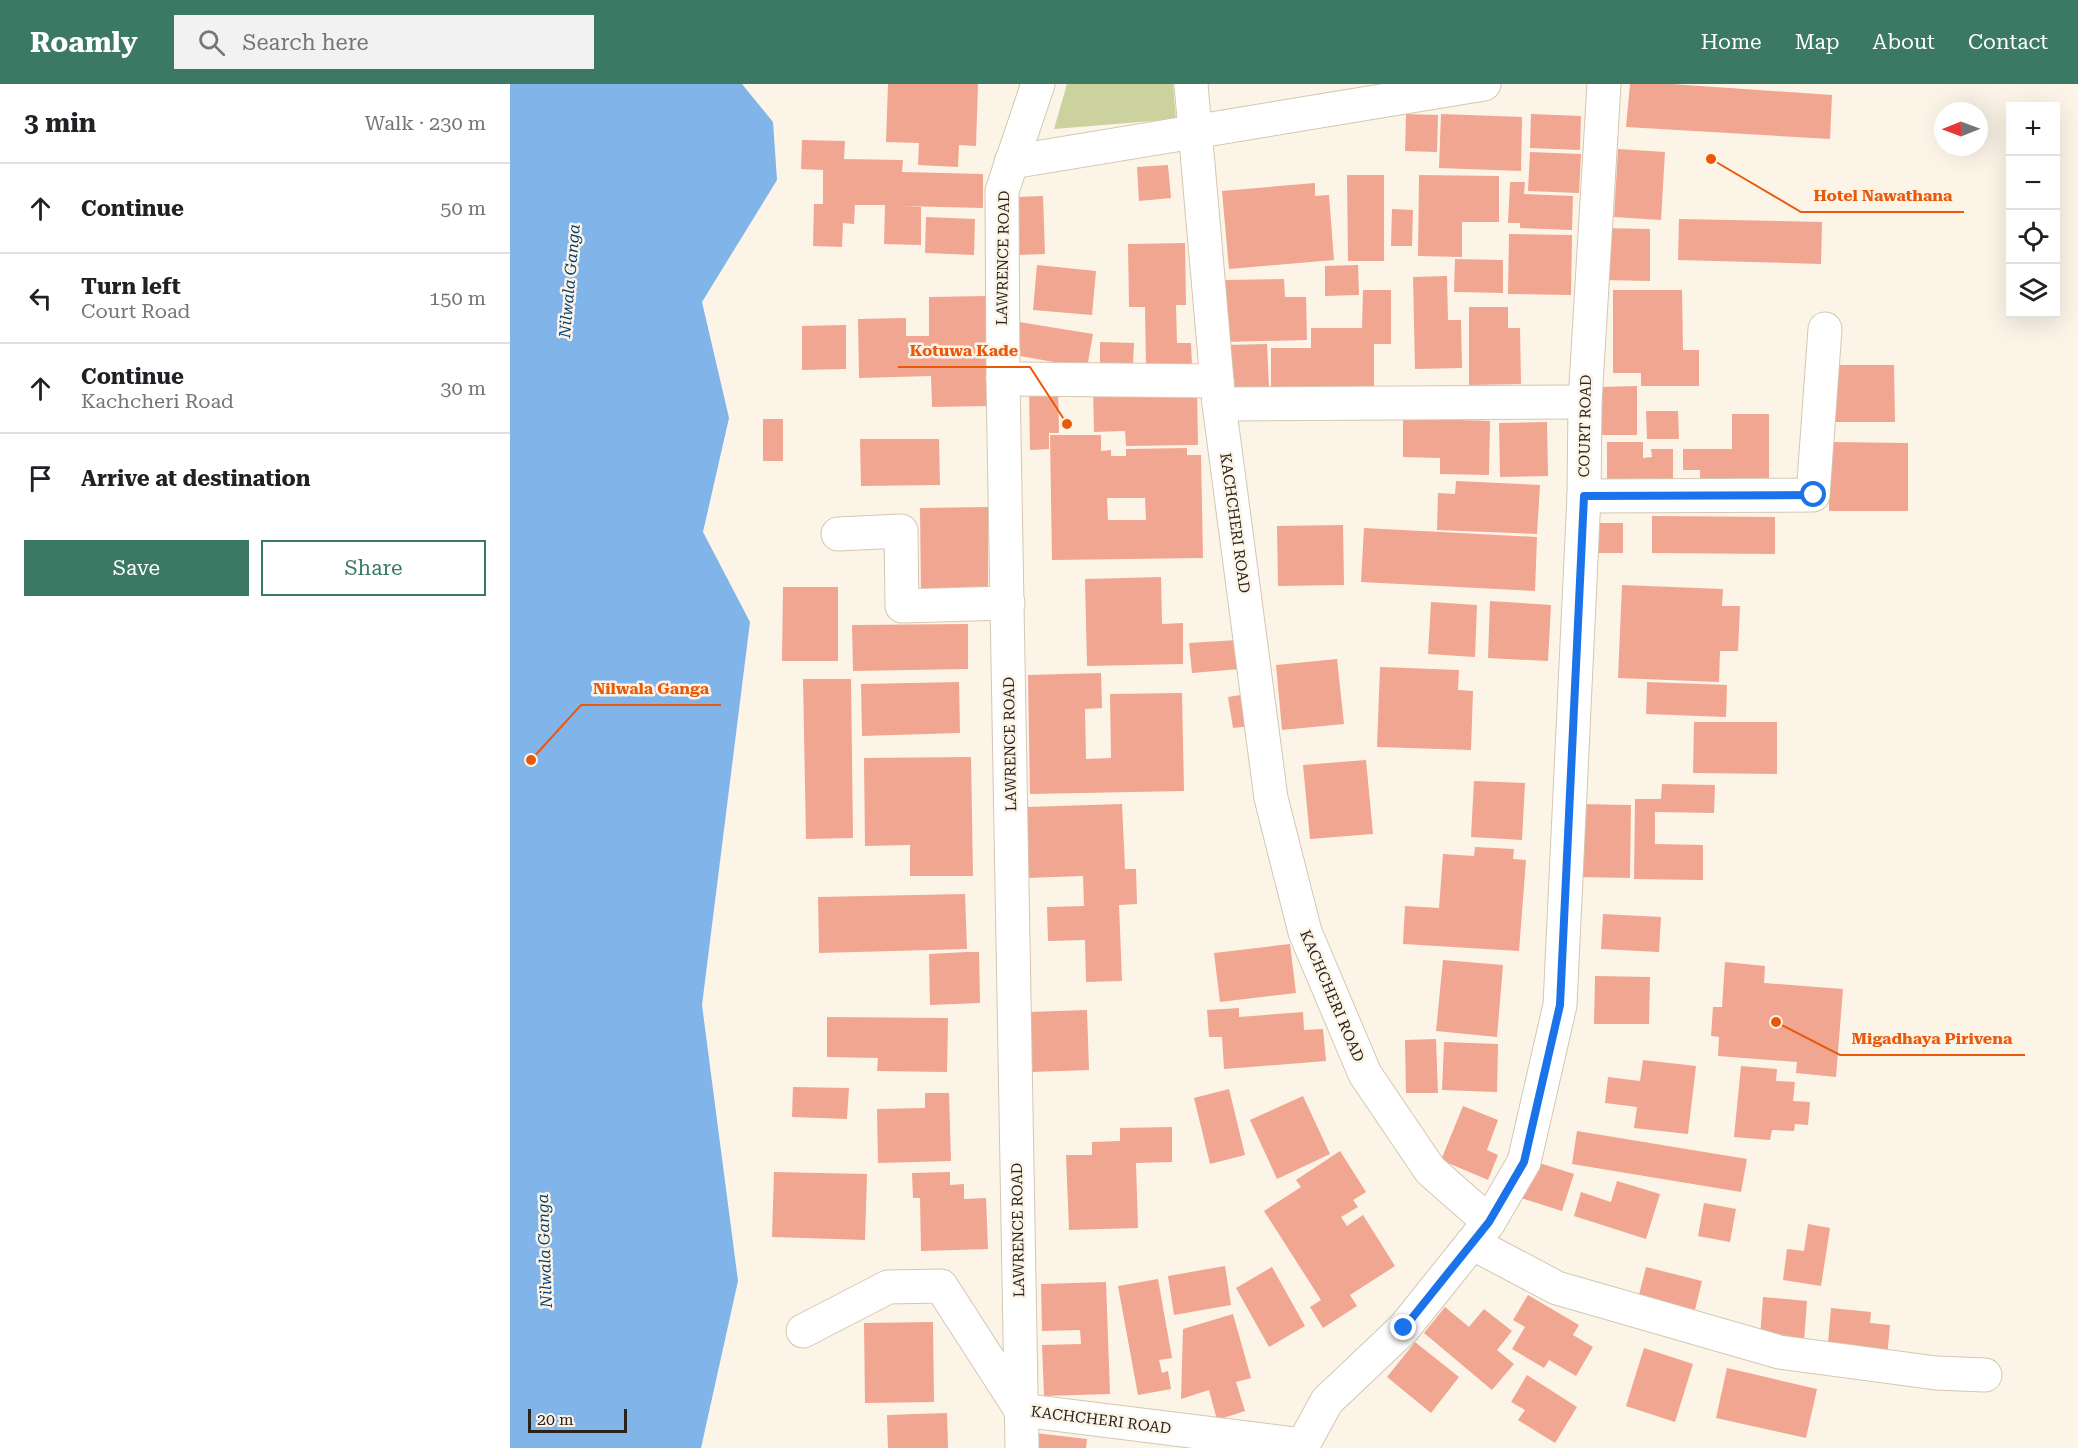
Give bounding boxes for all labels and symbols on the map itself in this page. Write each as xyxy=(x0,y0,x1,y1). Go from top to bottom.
north arrow xyxy=(1934,102,1988,156)
callout: Hotel Nawathana xyxy=(1801,178,1964,212)
text: Hotel Nawathana xyxy=(1814,186,1953,205)
street label: LAWRENCE ROAD xyxy=(993,190,1013,326)
water label: Nilwala Ganga xyxy=(555,223,584,340)
callout: Kotuwa Kade xyxy=(898,333,1030,367)
text: Kotuwa Kade xyxy=(910,341,1018,360)
street label: COURT ROAD xyxy=(1575,374,1595,478)
street label: KACHCHERI ROAD xyxy=(1216,452,1254,594)
route start xyxy=(1800,481,1826,507)
callout: Nilwala Ganga xyxy=(581,671,721,705)
street label: LAWRENCE ROAD xyxy=(1000,676,1020,812)
text: Nilwala Ganga xyxy=(593,679,710,698)
street label: KACHCHERI ROAD xyxy=(1296,927,1368,1065)
callout: Migadhaya Pirivena xyxy=(1840,1021,2025,1055)
text: Migadhaya Pirivena xyxy=(1852,1029,2013,1048)
street label: LAWRENCE ROAD xyxy=(1008,1162,1028,1298)
water label: Nilwala Ganga xyxy=(533,1193,556,1309)
route end xyxy=(1390,1314,1416,1340)
street label: KACHCHERI ROAD xyxy=(1030,1402,1172,1438)
scale bar xyxy=(528,1406,627,1434)

